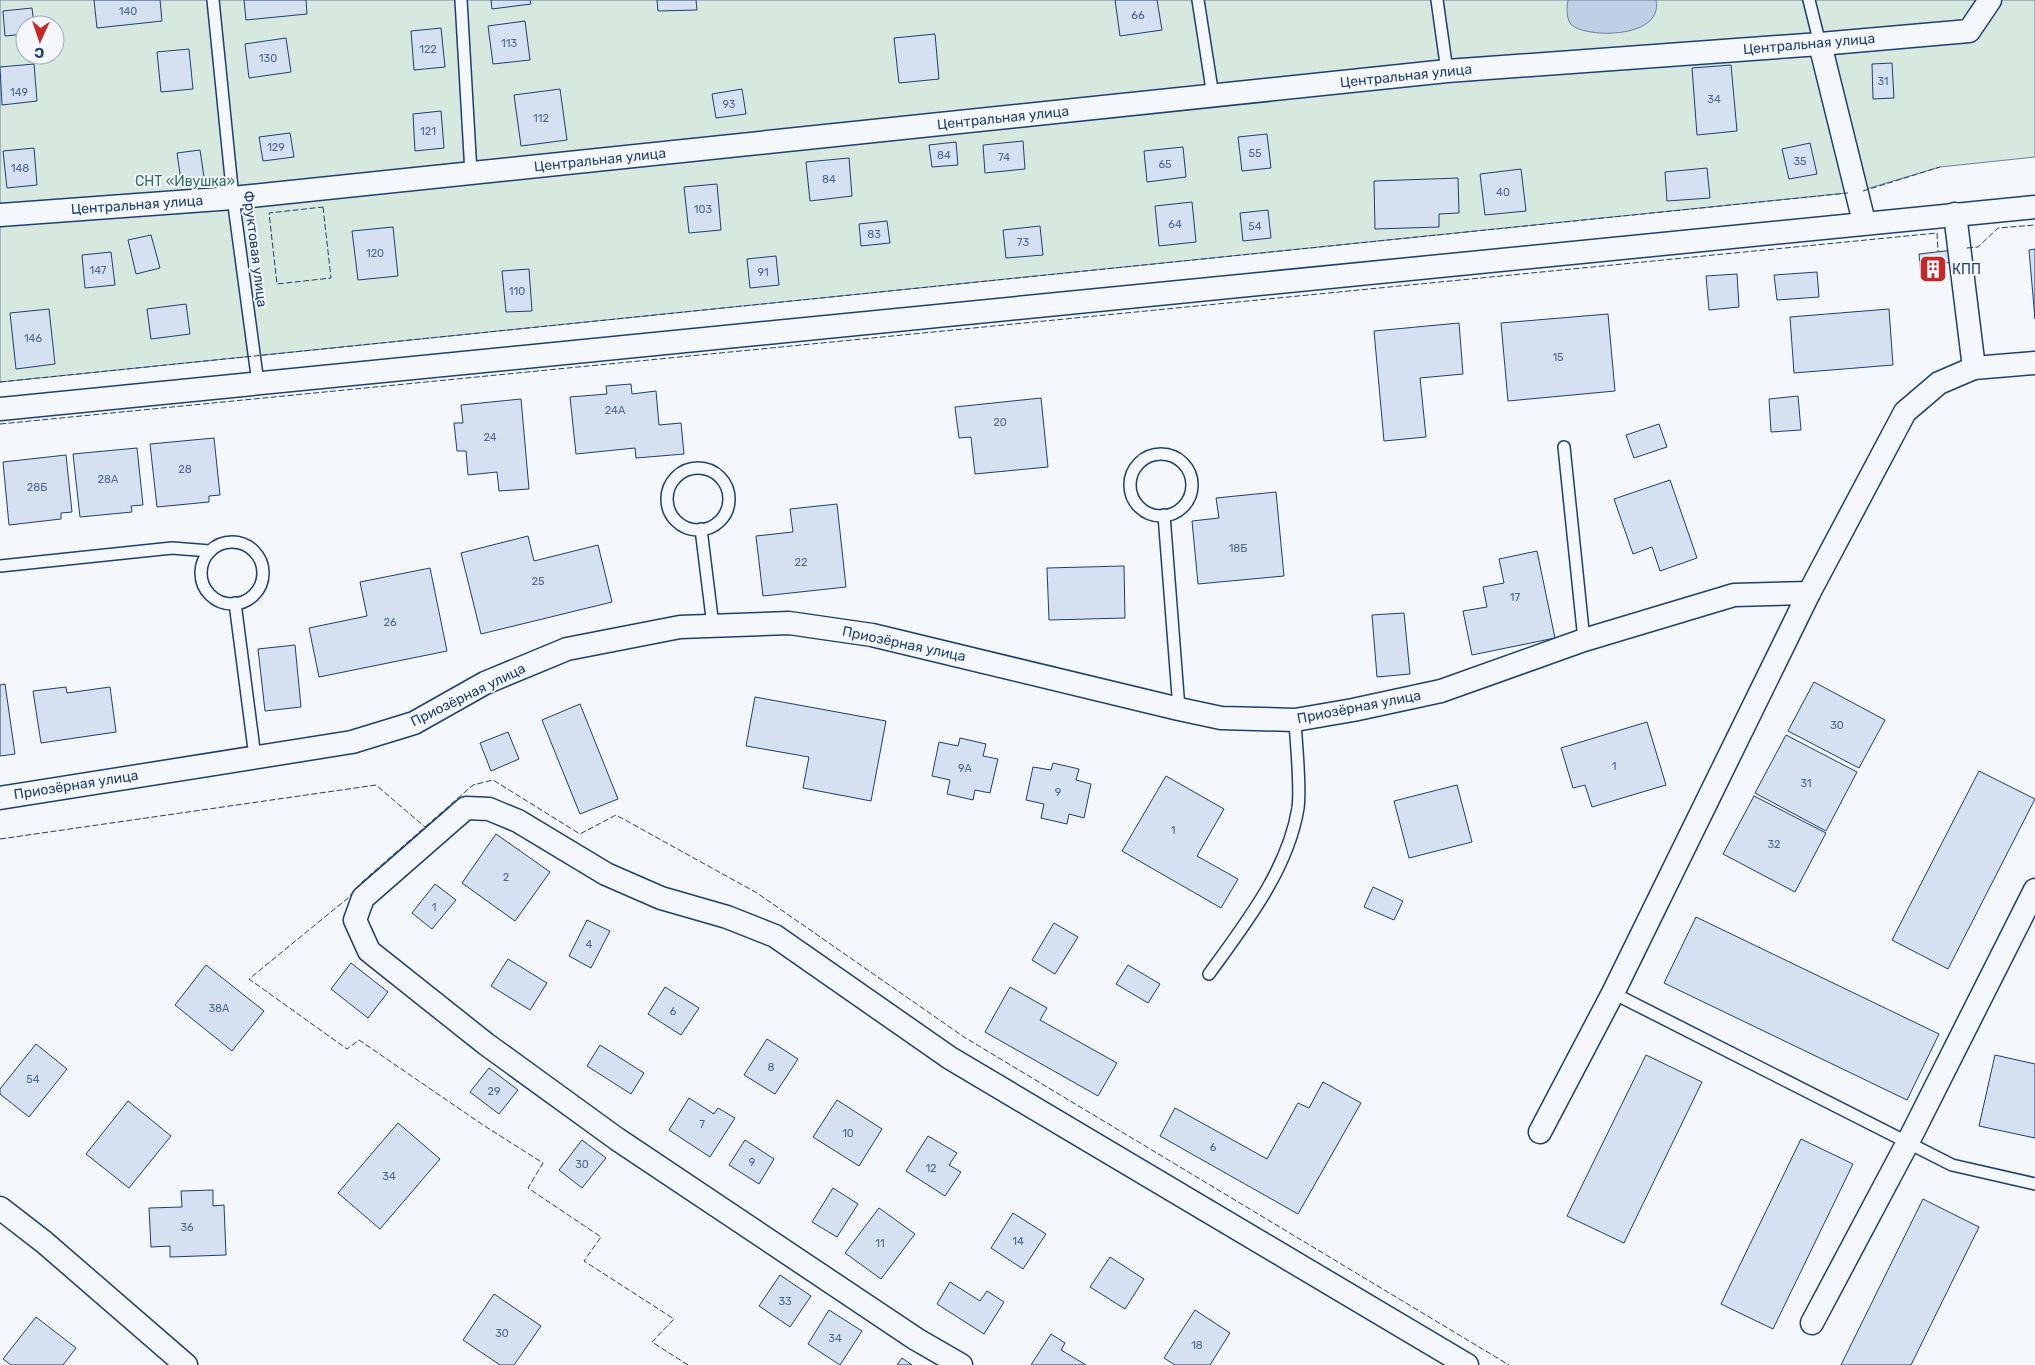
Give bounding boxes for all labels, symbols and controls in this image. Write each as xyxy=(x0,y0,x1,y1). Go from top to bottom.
house number: 140 xyxy=(119,5,137,18)
house number: 66 xyxy=(1131,9,1145,22)
north arrow xyxy=(15,15,65,65)
street label: Центральная улица xyxy=(1742,30,1876,58)
house number: 113 xyxy=(501,37,517,50)
house number: 122 xyxy=(419,43,437,56)
text: С xyxy=(34,44,45,61)
house number: 130 xyxy=(259,52,277,65)
street label: Центральная улица xyxy=(1339,61,1473,91)
house number: 31 xyxy=(1877,75,1889,88)
house number: 149 xyxy=(10,86,28,99)
house number: 34 xyxy=(1707,93,1721,106)
house number: 93 xyxy=(723,98,736,111)
street label: Центральная улица xyxy=(936,103,1070,133)
house number: 112 xyxy=(533,112,549,125)
house number: 121 xyxy=(420,125,436,138)
house number: 129 xyxy=(267,141,285,154)
street label: Центральная улица xyxy=(533,145,667,175)
house number: 55 xyxy=(1248,147,1262,160)
house number: 84 xyxy=(937,149,951,162)
house number: 74 xyxy=(998,151,1010,164)
house number: 35 xyxy=(1793,155,1807,168)
house number: 65 xyxy=(1158,158,1172,171)
house number: 148 xyxy=(11,162,29,175)
park label: СНТ «Ивушка» xyxy=(135,173,235,190)
house number: 84 xyxy=(822,173,836,186)
house number: 40 xyxy=(1496,186,1510,199)
street label: Фруктовая улица xyxy=(239,190,271,308)
street label: Центральная улица xyxy=(70,192,204,218)
house number: 103 xyxy=(694,203,713,216)
house number: 64 xyxy=(1168,218,1182,231)
house number: 54 xyxy=(1248,220,1262,233)
house number: 83 xyxy=(867,228,881,241)
house number: 73 xyxy=(1017,236,1030,249)
house number: 120 xyxy=(366,247,384,260)
building icon: КПП xyxy=(1918,254,1948,284)
place label: КПП xyxy=(1952,261,1981,278)
house number: 147 xyxy=(90,264,107,277)
house number: 91 xyxy=(757,266,769,279)
house number: 110 xyxy=(509,285,525,298)
house number: 146 xyxy=(24,332,42,345)
house number: 15 xyxy=(1552,351,1564,364)
house number: 24А xyxy=(605,404,626,417)
house number: 20 xyxy=(993,416,1007,429)
house number: 24 xyxy=(483,431,497,444)
house number: 28 xyxy=(178,463,192,476)
house number: 28А xyxy=(98,473,119,486)
house number: 28Б xyxy=(27,481,47,494)
house number: 18Б xyxy=(1229,542,1247,555)
house number: 22 xyxy=(795,556,807,569)
house number: 25 xyxy=(532,575,545,588)
house number: 17 xyxy=(1510,591,1521,604)
house number: 26 xyxy=(383,616,397,629)
street label: Приозёрная улица xyxy=(841,623,967,665)
street label: Приозёрная улица xyxy=(408,660,528,730)
street label: Приозёрная улица xyxy=(1296,687,1422,727)
house number: 30 xyxy=(1830,719,1844,732)
house number: 1 xyxy=(1612,760,1616,773)
house number: 9А xyxy=(958,762,973,775)
street label: Приозёрная улица xyxy=(13,767,139,803)
house number: 31 xyxy=(1800,777,1812,790)
house number: 9 xyxy=(1055,786,1061,799)
house number: 1 xyxy=(1171,824,1175,837)
house number: 32 xyxy=(1767,838,1781,851)
house number: 2 xyxy=(503,871,509,884)
house number: 1 xyxy=(432,901,436,914)
house number: 4 xyxy=(586,938,593,951)
house number: 38А xyxy=(209,1002,230,1015)
house number: 6 xyxy=(670,1005,677,1018)
house number: 8 xyxy=(768,1061,775,1074)
house number: 54 xyxy=(26,1073,40,1086)
house number: 29 xyxy=(488,1085,500,1098)
house number: 7 xyxy=(699,1118,705,1131)
house number: 10 xyxy=(842,1127,854,1140)
house number: 6 xyxy=(1210,1141,1217,1154)
house number: 9 xyxy=(749,1156,755,1169)
house number: 30 xyxy=(575,1158,589,1171)
house number: 12 xyxy=(925,1162,937,1175)
house number: 34 xyxy=(382,1170,396,1183)
house number: 36 xyxy=(180,1221,194,1234)
house number: 14 xyxy=(1012,1235,1024,1248)
house number: 11 xyxy=(875,1237,885,1250)
house number: 33 xyxy=(778,1295,792,1308)
house number: 30 xyxy=(495,1327,509,1340)
house number: 34 xyxy=(828,1332,842,1345)
house number: 18 xyxy=(1191,1339,1203,1352)

